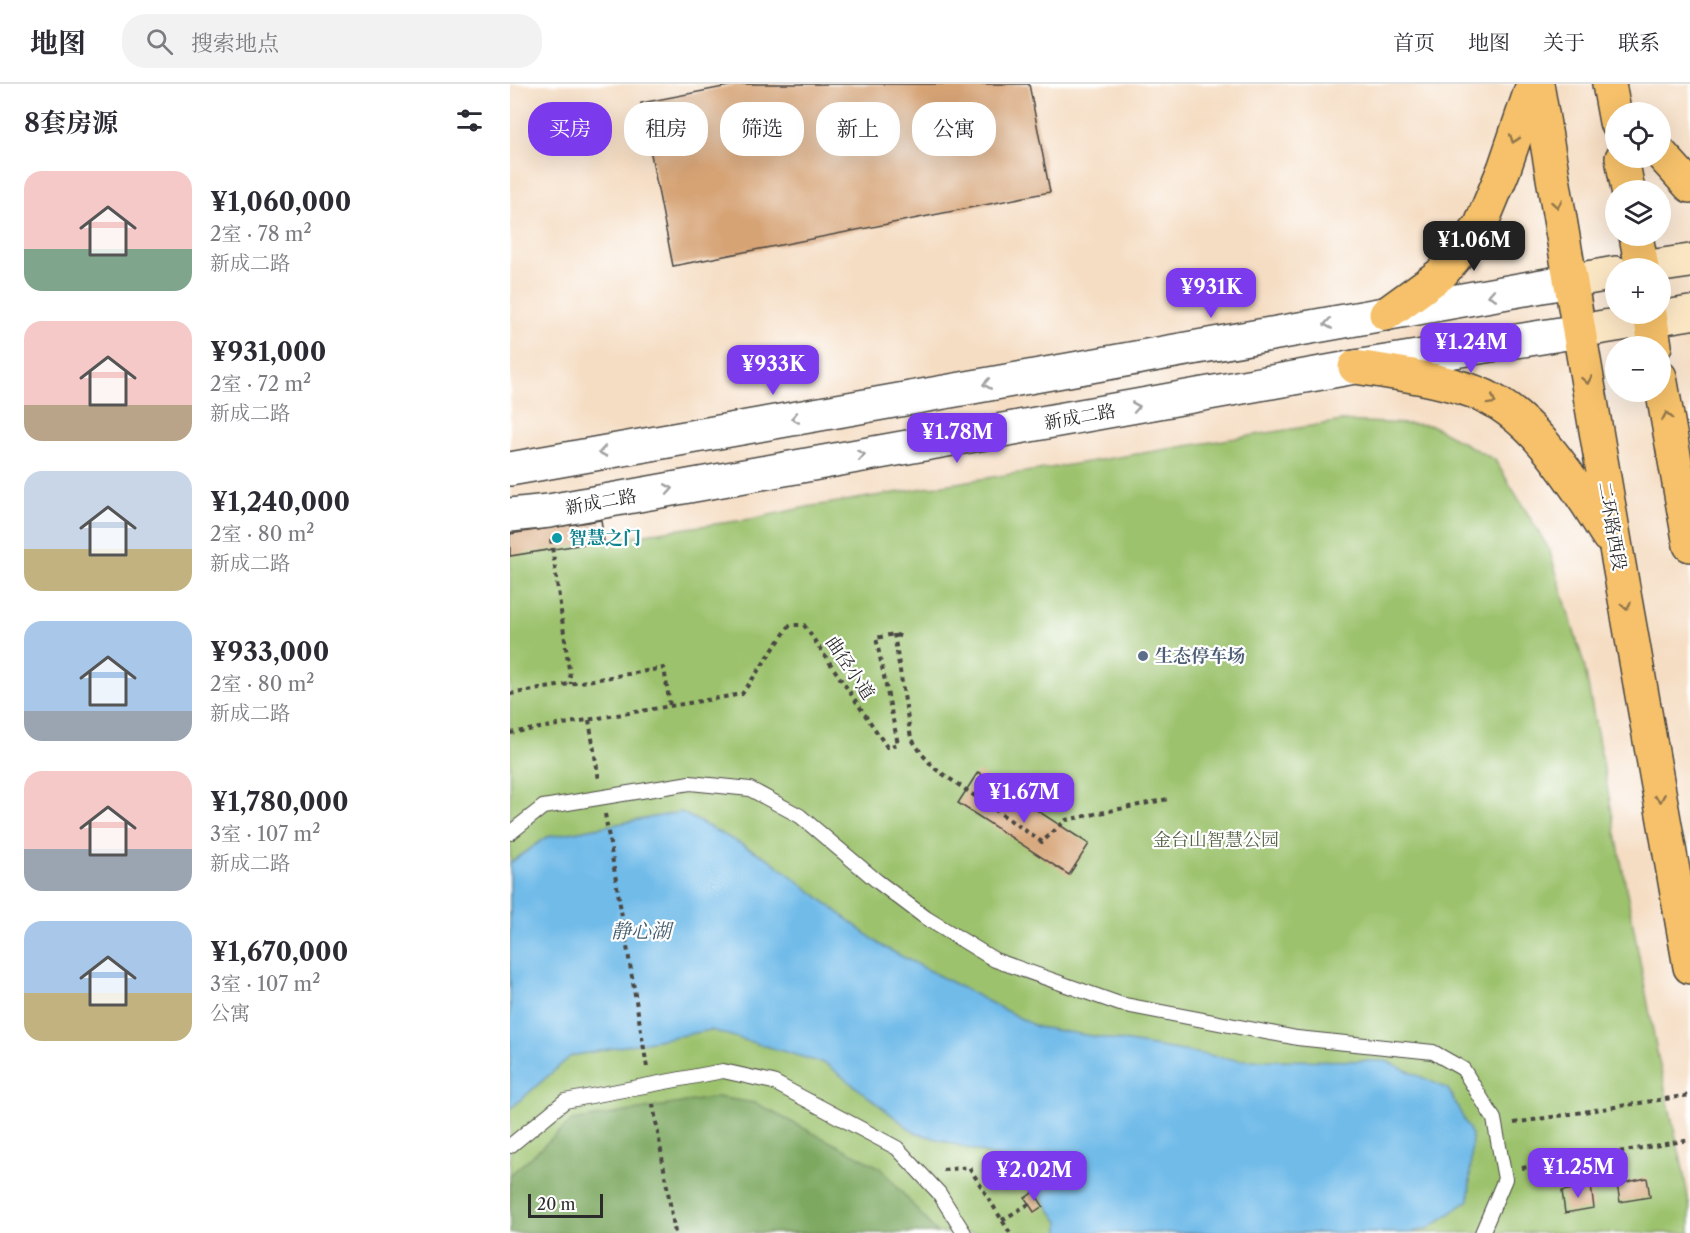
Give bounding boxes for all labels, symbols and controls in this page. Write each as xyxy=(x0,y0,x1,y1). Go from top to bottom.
search box xyxy=(122,14,542,68)
icon: search xyxy=(143,25,176,58)
text: 地图 xyxy=(30,26,86,60)
text: 搜索地点 xyxy=(191,30,279,57)
text: 首页 xyxy=(1393,30,1435,55)
text: 地图 xyxy=(1468,30,1510,55)
text: 关于 xyxy=(1543,30,1585,55)
text: 联系 xyxy=(1618,30,1660,55)
chip: 买房 xyxy=(528,102,612,156)
chip: 租房 xyxy=(624,102,708,156)
chip: 筛选 xyxy=(720,102,804,156)
chip: 新上 xyxy=(816,102,900,156)
chip: 公寓 xyxy=(912,102,996,156)
map controls xyxy=(1605,102,1671,402)
button: locate xyxy=(1605,102,1671,168)
icon: filters xyxy=(453,104,486,137)
text: 8套房源 xyxy=(24,107,118,139)
one-way arrow xyxy=(1509,133,1521,144)
button: layers xyxy=(1605,180,1671,246)
text: ¥1,060,000 xyxy=(210,186,351,218)
icon: home xyxy=(72,195,144,267)
one-way arrow xyxy=(1550,198,1563,208)
pin: ¥1.06M xyxy=(1425,221,1523,272)
text: 2室 · 78 m² xyxy=(210,222,312,246)
text: ¥1.06M xyxy=(1437,228,1511,252)
text: 新成二路 xyxy=(210,251,290,275)
button: + xyxy=(1605,258,1671,324)
pin: ¥931K xyxy=(1169,268,1253,319)
text: ¥931K xyxy=(1180,275,1242,299)
one-way arrow xyxy=(1487,288,1497,301)
one-way arrow xyxy=(1324,317,1334,330)
pin: ¥1.24M xyxy=(1422,323,1520,374)
text: ¥1.24M xyxy=(1434,330,1508,354)
text: ¥931,000 xyxy=(210,336,326,368)
button: − xyxy=(1605,336,1671,402)
icon: home xyxy=(72,345,144,417)
pin: ¥933K xyxy=(731,345,815,396)
text: ¥933K xyxy=(741,352,805,376)
text: 2室 · 72 m² xyxy=(210,372,311,396)
one-way arrow xyxy=(1580,375,1593,385)
one-way arrow xyxy=(983,378,992,390)
one-way arrow xyxy=(1486,394,1497,405)
street label: 新成二路 xyxy=(1043,400,1117,434)
text: 新成二路 xyxy=(210,401,290,425)
one-way arrow xyxy=(1130,401,1140,414)
one-way arrow xyxy=(791,412,800,424)
one-way arrow xyxy=(1661,412,1674,422)
pin: ¥1.78M xyxy=(908,413,1006,464)
text: ¥1.78M xyxy=(921,420,993,444)
one-way arrow xyxy=(599,446,608,458)
one-way arrow xyxy=(856,450,865,462)
street label: 二环路西段 xyxy=(1593,480,1631,572)
one-way arrow xyxy=(664,484,673,496)
street label: 新成二路 xyxy=(564,485,638,519)
text: ¥1,240,000 xyxy=(210,486,350,518)
icon: home xyxy=(72,495,144,567)
text: 2室 · 80 m² xyxy=(210,522,314,546)
place label: 智慧之门 xyxy=(569,527,641,549)
marker: 智慧之门 xyxy=(550,531,564,545)
text: 新成二路 xyxy=(210,551,290,575)
one-way arrow xyxy=(1619,600,1632,610)
street label: 曲径小道 xyxy=(821,632,879,704)
text: ¥933,000 xyxy=(210,636,329,668)
icon: home xyxy=(72,645,144,717)
place label: 生态停车场 xyxy=(1155,645,1245,667)
marker: 生态停车场 xyxy=(1136,649,1150,663)
text: 2室 · 80 m² xyxy=(210,672,314,696)
text: 新成二路 xyxy=(210,701,290,725)
pin: ¥1.67M xyxy=(975,773,1073,824)
text: ¥1.67M xyxy=(988,780,1060,804)
text: ¥1,780,000 xyxy=(210,786,349,818)
one-way arrow xyxy=(1653,792,1666,802)
icon: home xyxy=(72,795,144,867)
text: 3室 · 107 m² xyxy=(210,822,320,846)
park label: 金台山智慧公园 xyxy=(1153,829,1279,851)
text: 新成二路 xyxy=(210,851,290,875)
water label: 静心湖 xyxy=(611,919,674,943)
text: ¥1,670,000 xyxy=(210,936,348,968)
icon: home xyxy=(72,945,144,1017)
text: 3室 · 107 m² xyxy=(210,972,320,996)
text: 公寓 xyxy=(210,1001,250,1025)
pin: ¥1.25M xyxy=(1529,1148,1627,1199)
pin: ¥2.02M xyxy=(985,1151,1083,1202)
text: ¥1.25M xyxy=(1542,1155,1614,1179)
text: ¥2.02M xyxy=(996,1158,1072,1182)
scale bar xyxy=(528,1191,603,1218)
text: 20 m xyxy=(537,1194,576,1214)

